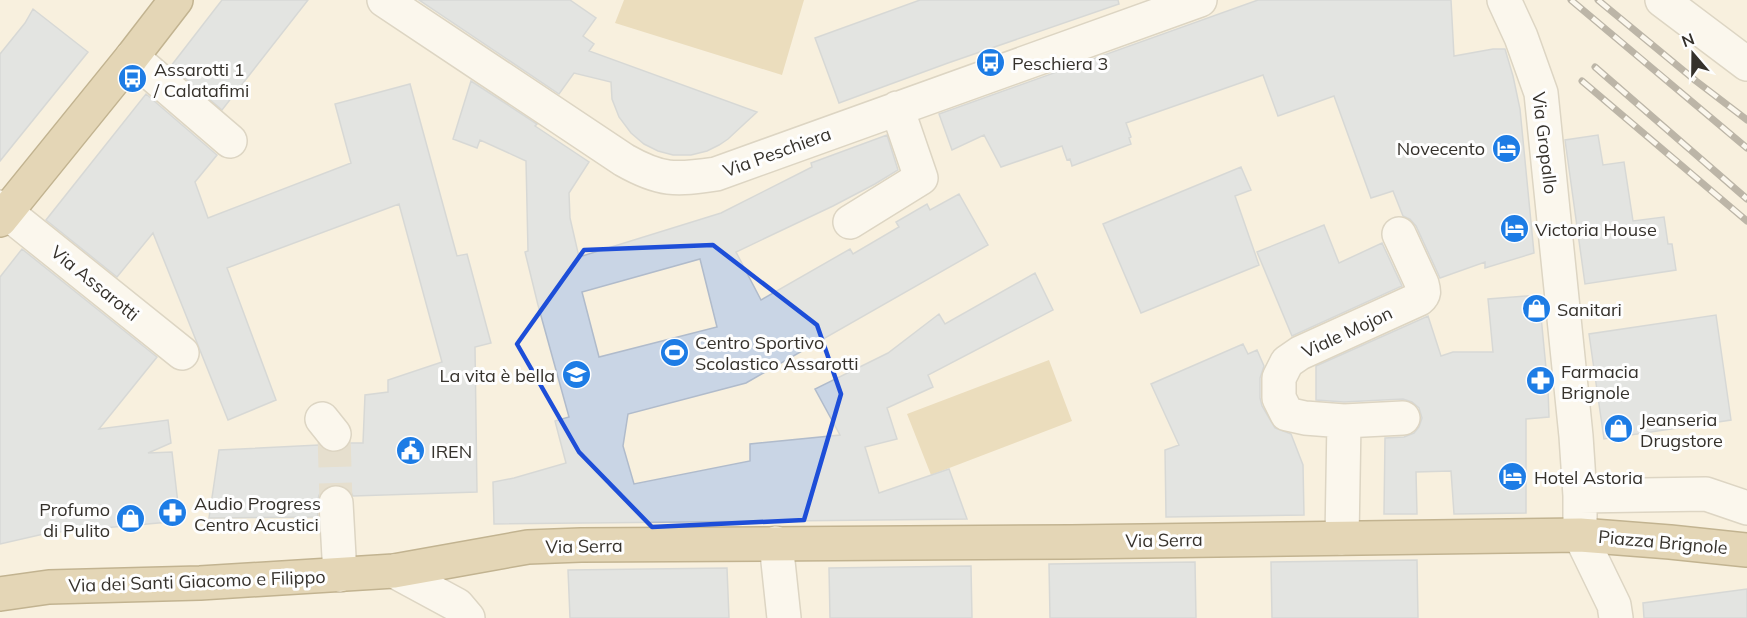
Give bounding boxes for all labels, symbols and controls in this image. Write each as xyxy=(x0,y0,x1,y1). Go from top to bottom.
north arrow xyxy=(1663,24,1723,84)
text: N xyxy=(1679,28,1697,51)
bus stop icon: Peschiera 3 xyxy=(975,47,1007,79)
place label: Peschiera 3 xyxy=(1012,52,1108,75)
place label: Assarotti 1 / Calatafimi xyxy=(153,58,249,102)
bus stop icon: Assarotti 1 / Calatafimi xyxy=(117,63,149,95)
street label: Via Gropallo xyxy=(1527,91,1563,195)
street label: Via Peschiera xyxy=(720,122,834,182)
hotel icon: Novecento xyxy=(1490,132,1522,164)
place label: Novecento xyxy=(1397,137,1485,160)
hotel icon: Victoria House xyxy=(1498,213,1530,245)
place label: Victoria House xyxy=(1535,218,1657,241)
street label: Via Assarotti xyxy=(46,240,144,326)
shop icon: Sanitari xyxy=(1520,293,1552,325)
place label: Sanitari xyxy=(1557,298,1622,321)
street label: Viale Mojon xyxy=(1298,301,1396,363)
place label: Centro Sportivo Scolastico Assarotti xyxy=(695,331,858,375)
sports icon: Centro Sportivo Scolastico Assarotti xyxy=(658,336,690,368)
school or university icon: La vita è bella xyxy=(560,359,592,391)
place label: Farmacia Brignole xyxy=(1561,360,1639,404)
place label: La vita è bella xyxy=(440,364,555,387)
pharmacy icon: Farmacia Brignole xyxy=(1524,365,1556,397)
place label: Jeanseria Drugstore xyxy=(1640,408,1723,452)
shop icon: Jeanseria Drugstore xyxy=(1603,413,1635,445)
public building icon: IREN xyxy=(394,435,426,467)
place label: IREN xyxy=(431,440,472,463)
hotel icon: Hotel Astoria xyxy=(1497,461,1529,493)
place label: Hotel Astoria xyxy=(1534,466,1643,489)
place label: Audio Progress Centro Acustici xyxy=(194,492,321,536)
pharmacy icon: Audio Progress Centro Acustici xyxy=(157,497,189,529)
place label: Profumo di Pulito xyxy=(39,498,110,542)
shop icon: Profumo di Pulito xyxy=(115,503,147,535)
street label: Piazza Brignole xyxy=(1597,525,1729,559)
street label: Via Serra xyxy=(1125,528,1203,552)
street label: Via Serra xyxy=(545,534,623,558)
street label: Via dei Santi Giacomo e Filippo xyxy=(68,565,326,597)

